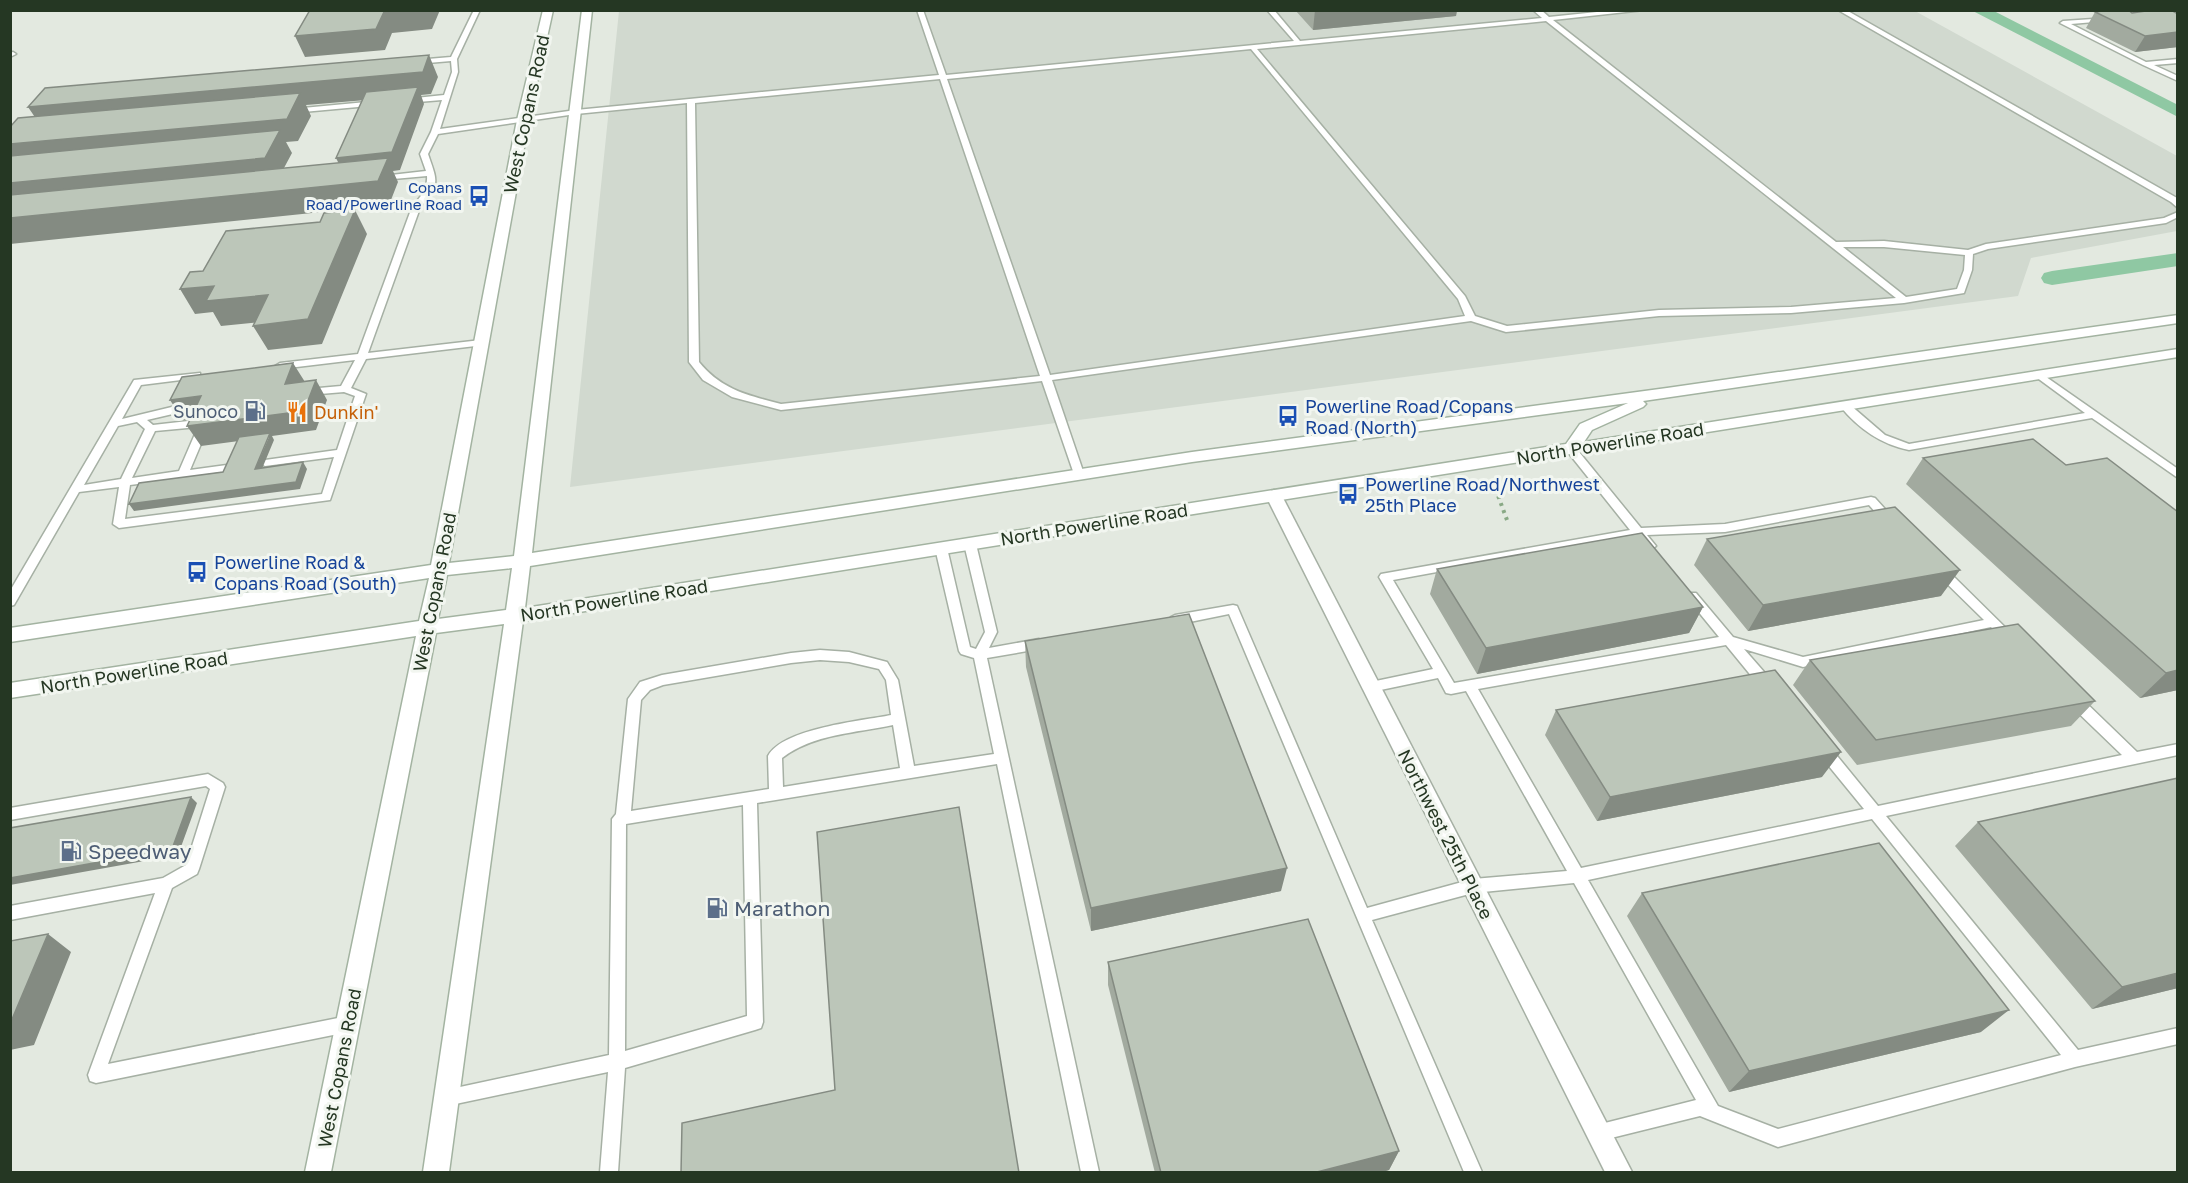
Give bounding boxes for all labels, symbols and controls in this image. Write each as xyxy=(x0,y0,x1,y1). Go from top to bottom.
street label: West Copans Road xyxy=(498,33,554,195)
place label: Copans Road/Powerline Road xyxy=(306,178,462,213)
bus stop icon: Copans Road/Powerline Road xyxy=(467,184,491,208)
place label: Powerline Road/Copans Road (North) xyxy=(1305,395,1513,438)
fuel station icon: Sunoco xyxy=(243,399,267,423)
place label: Sunoco xyxy=(173,400,238,422)
restaurant icon: Dunkin' xyxy=(285,400,309,424)
place label: Dunkin' xyxy=(314,401,378,423)
bus stop icon: Powerline Road/Copans Road (North) xyxy=(1276,404,1300,428)
street label: North Powerline Road xyxy=(1515,417,1705,469)
place label: Powerline Road/Northwest 25th Place xyxy=(1365,473,1600,516)
bus stop icon: Powerline Road/Northwest 25th Place xyxy=(1336,482,1360,506)
street label: North Powerline Road xyxy=(999,498,1189,550)
street label: West Copans Road xyxy=(408,511,460,673)
place label: Powerline Road & Copans Road (South) xyxy=(214,551,397,594)
bus stop icon: Powerline Road & Copans Road (South) xyxy=(185,560,209,584)
street label: North Powerline Road xyxy=(519,574,709,626)
street label: North Powerline Road xyxy=(39,646,229,698)
street label: Northwest 25th Place xyxy=(1394,745,1498,923)
place label: Speedway xyxy=(88,838,192,864)
fuel station icon: Speedway xyxy=(59,839,83,863)
place label: Marathon xyxy=(734,895,830,921)
fuel station icon: Marathon xyxy=(705,896,729,920)
street label: West Copans Road xyxy=(313,987,365,1149)

